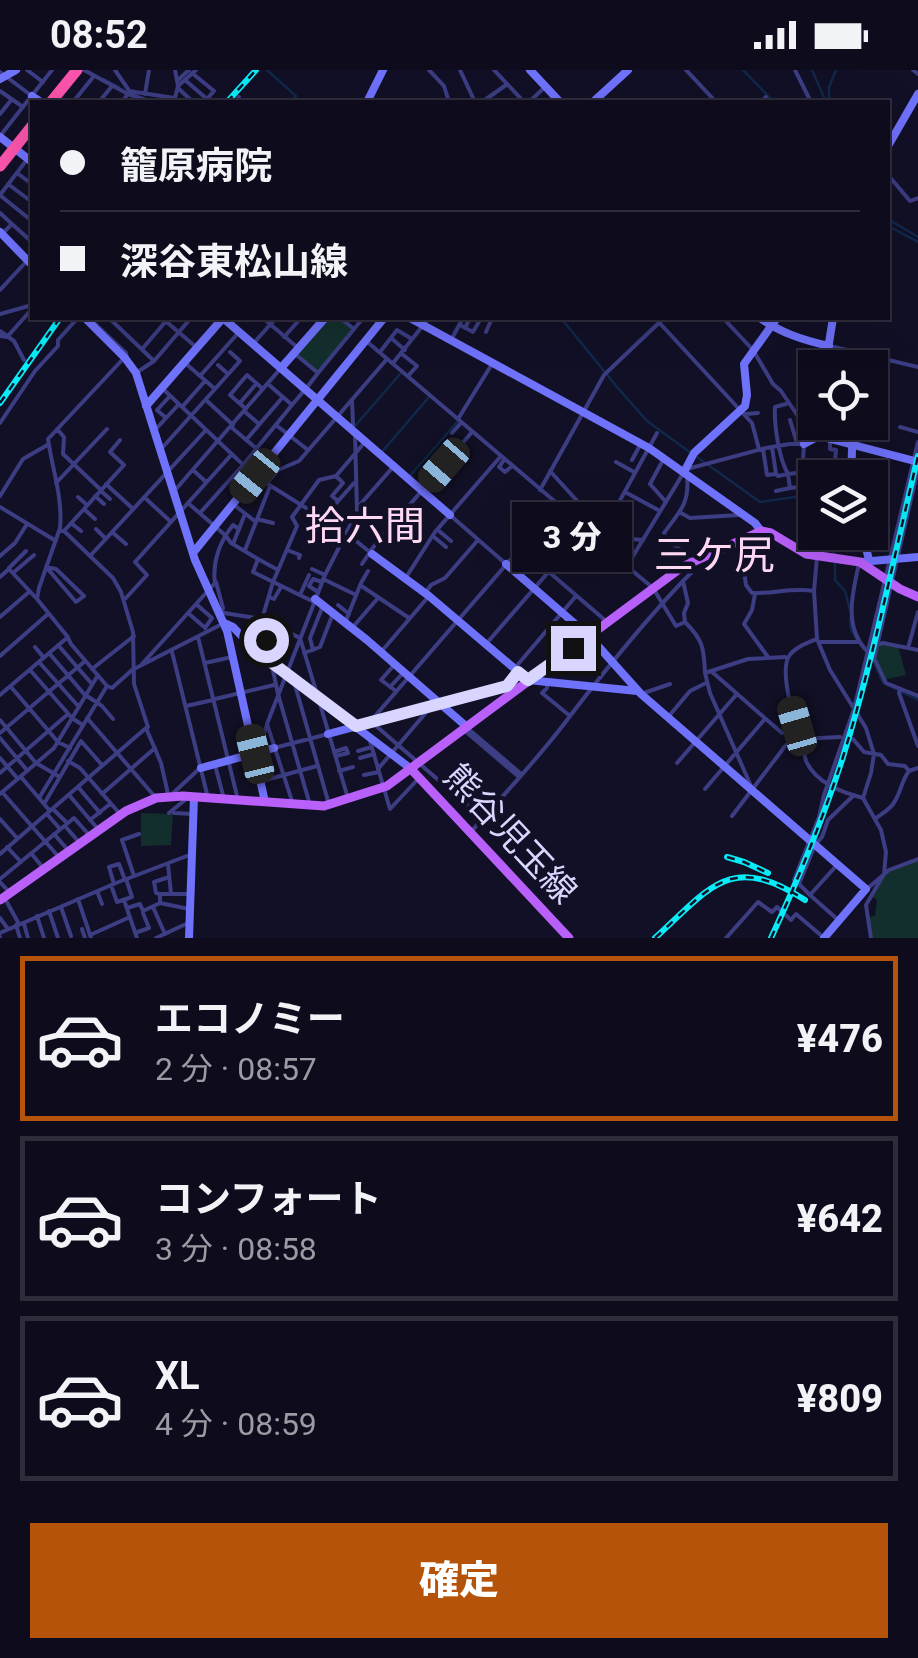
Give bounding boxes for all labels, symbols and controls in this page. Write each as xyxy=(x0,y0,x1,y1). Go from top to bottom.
text: 08:52 xyxy=(50,13,148,57)
text: 籠原病院 xyxy=(120,144,272,188)
text: 深谷東松山線 xyxy=(120,240,348,284)
map controls xyxy=(798,350,888,550)
button: locate xyxy=(798,350,888,440)
car xyxy=(413,433,475,497)
car xyxy=(224,443,286,509)
button: layers xyxy=(798,460,888,550)
district label: 拾六間 xyxy=(305,503,425,550)
callout: 3 分 xyxy=(513,503,633,573)
text: 3 分 xyxy=(543,518,601,556)
district label: 三ケ尻 xyxy=(654,532,774,579)
route start xyxy=(244,618,289,663)
route end xyxy=(551,626,596,671)
car xyxy=(774,693,820,759)
car xyxy=(233,721,277,787)
street label: 熊谷児玉線 xyxy=(435,756,585,912)
icon: car xyxy=(35,994,125,1084)
text: エコノミー xyxy=(155,997,345,1041)
text: ¥476 xyxy=(797,1017,883,1061)
text: 2 分 · 08:57 xyxy=(155,1050,317,1088)
icon: car xyxy=(35,1174,125,1264)
text: コンフォート xyxy=(155,1177,382,1221)
text: ¥642 xyxy=(797,1197,883,1241)
text: 3 分 · 08:58 xyxy=(155,1230,317,1268)
icon: car xyxy=(35,1354,125,1444)
text: XL xyxy=(155,1354,200,1398)
text: ¥809 xyxy=(797,1377,883,1421)
text: 4 分 · 08:59 xyxy=(155,1405,317,1443)
button: 確定 xyxy=(30,1523,888,1638)

